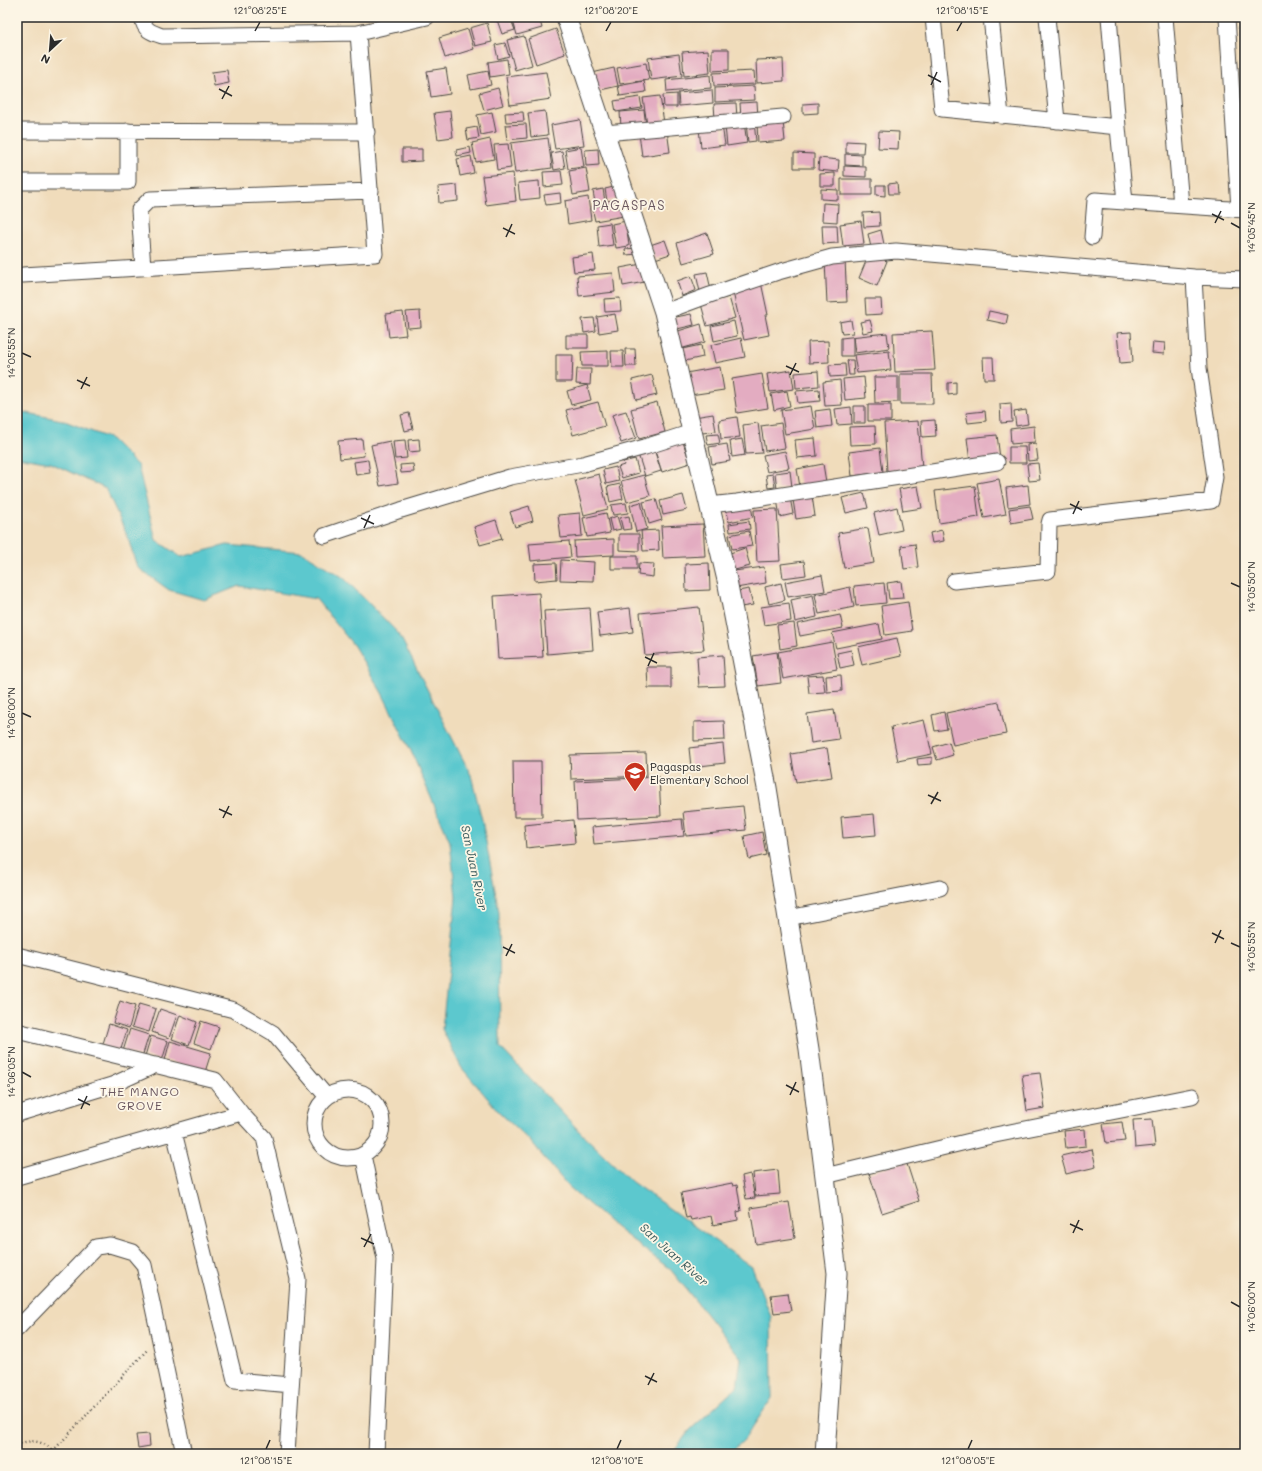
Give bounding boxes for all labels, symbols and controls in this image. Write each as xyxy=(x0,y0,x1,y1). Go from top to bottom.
text: 121°08'25"E xyxy=(233,3,287,17)
text: 121°08'20"E xyxy=(584,3,638,17)
text: 121°08'15"E xyxy=(936,3,988,17)
north arrow xyxy=(30,30,70,70)
text: N xyxy=(38,51,52,68)
district label: PAGASPAS xyxy=(592,196,666,213)
text: 14°05'45"N xyxy=(1244,202,1258,254)
text: 14°05'55"N xyxy=(4,328,18,378)
text: 14°05'50"N xyxy=(1244,561,1258,613)
text: 14°06'00"N xyxy=(4,687,18,739)
place label: Pagaspas Elementary School xyxy=(650,759,749,787)
school or university icon: Pagaspas Elementary School xyxy=(622,760,648,793)
water label: San Juan River xyxy=(458,824,492,912)
text: 14°05'55"N xyxy=(1244,922,1258,972)
text: 14°06'05"N xyxy=(4,1046,18,1098)
district label: THE MANGO GROVE xyxy=(100,1083,180,1113)
water label: San Juan River xyxy=(637,1219,712,1289)
text: 14°06'00"N xyxy=(1244,1281,1258,1333)
text: 121°08'15"E xyxy=(240,1453,292,1467)
text: 121°08'10"E xyxy=(591,1453,644,1467)
text: 121°08'05"E xyxy=(941,1453,995,1467)

